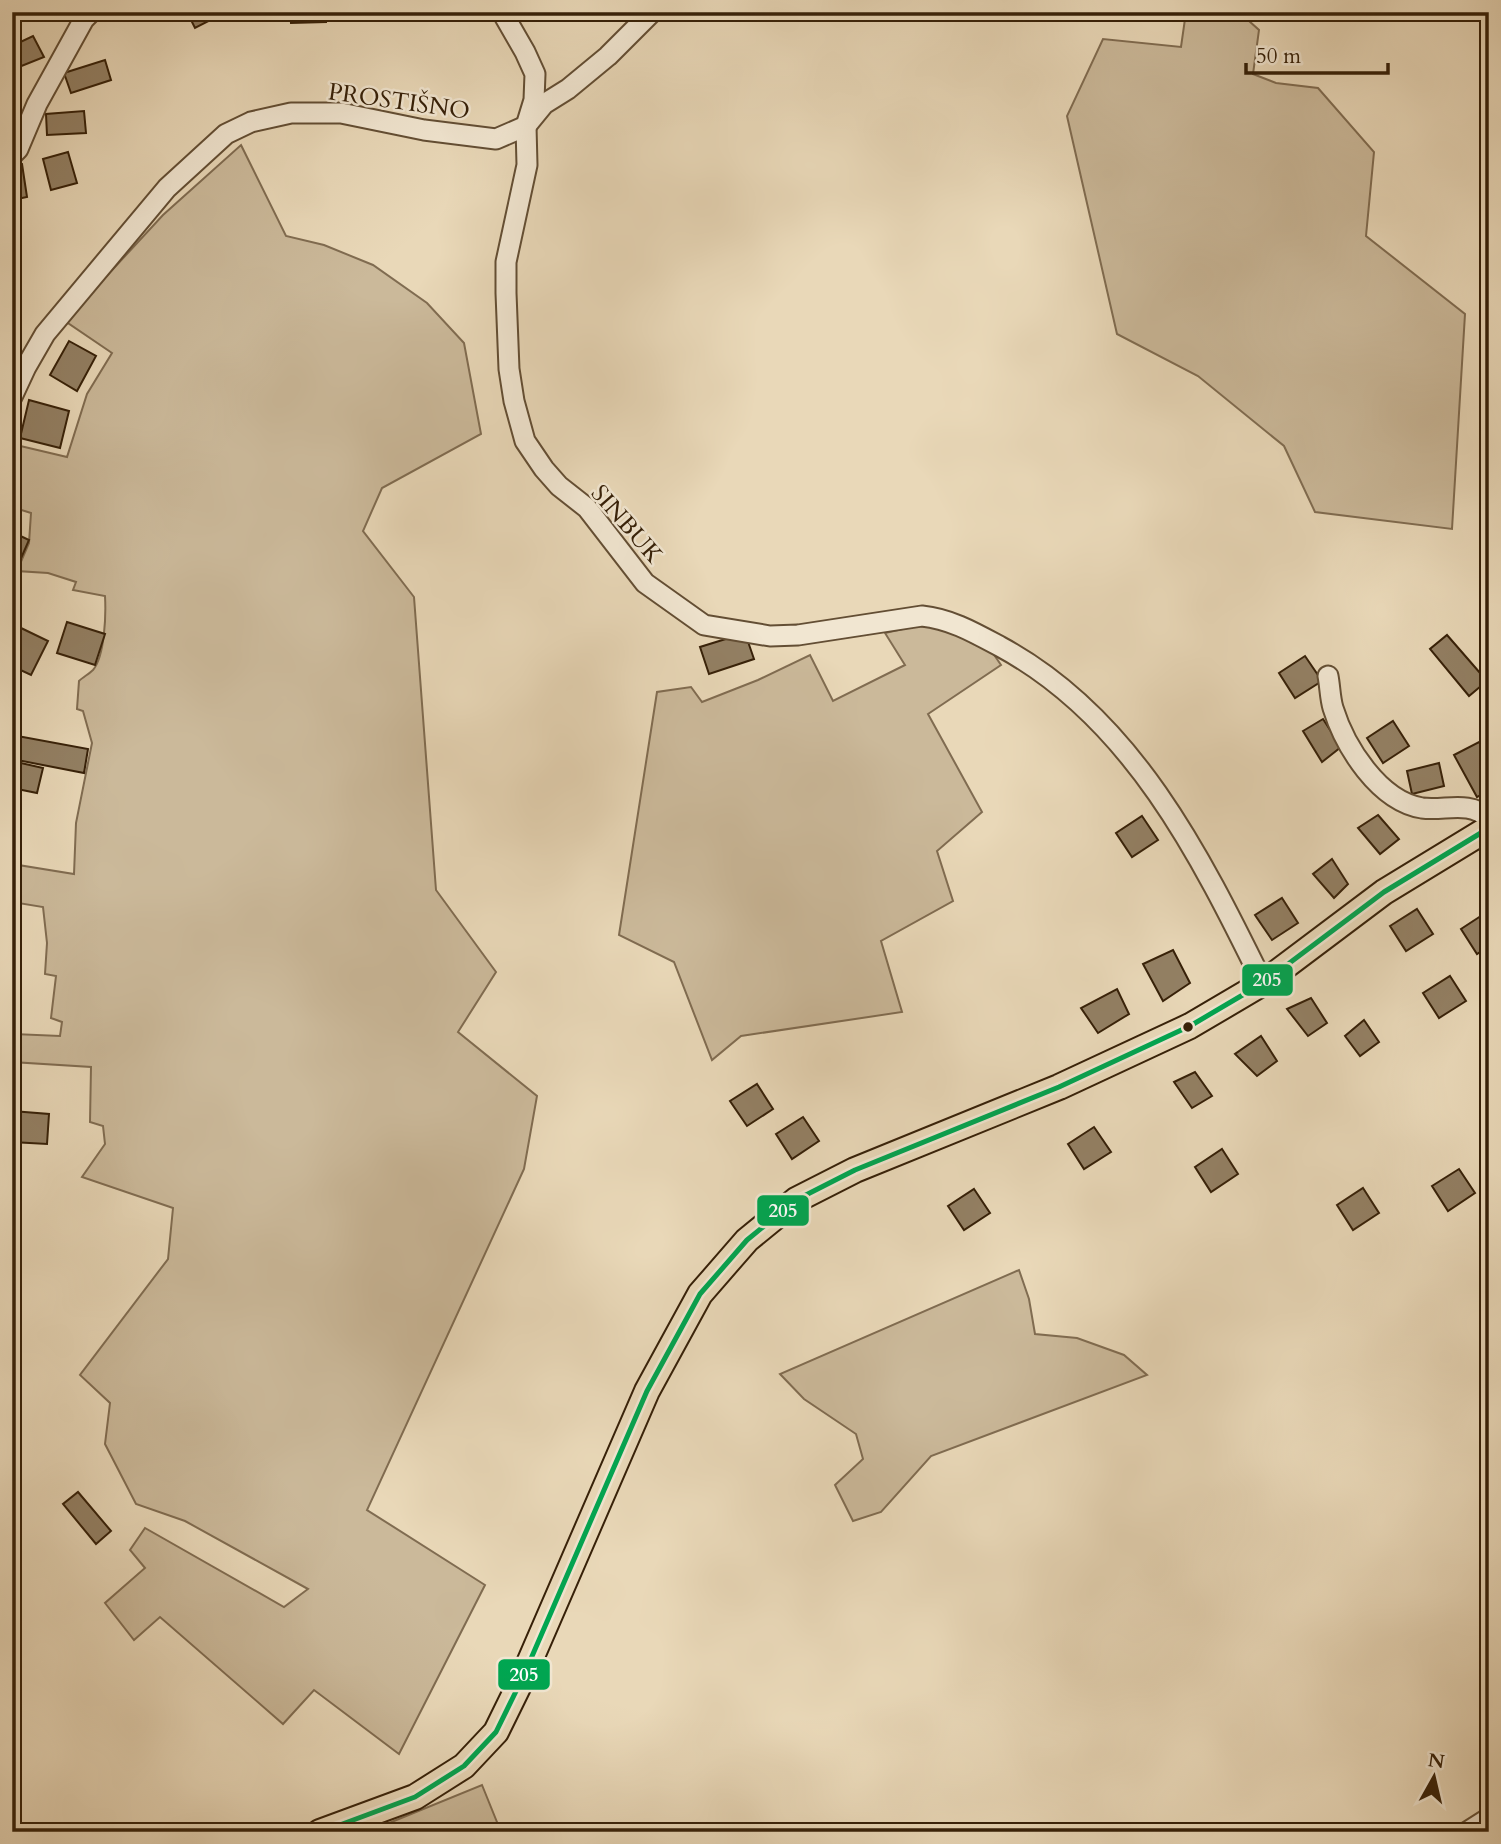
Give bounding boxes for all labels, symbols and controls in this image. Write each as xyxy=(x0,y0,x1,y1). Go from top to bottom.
scale bar xyxy=(1246,32,1387,76)
text: 50 m xyxy=(1256,42,1301,71)
street label: PROSTIŠNO xyxy=(326,75,472,128)
street label: SINBUK xyxy=(583,478,670,571)
line badge: 205 xyxy=(1241,963,1294,997)
text: 205 xyxy=(1252,967,1282,993)
unlabelled marker xyxy=(1181,1020,1195,1034)
line badge: 205 xyxy=(756,1194,810,1227)
text: 205 xyxy=(768,1198,798,1224)
line badge: 205 xyxy=(497,1658,551,1691)
text: 205 xyxy=(509,1662,539,1688)
north arrow xyxy=(1400,1742,1470,1812)
text: N xyxy=(1426,1747,1447,1775)

